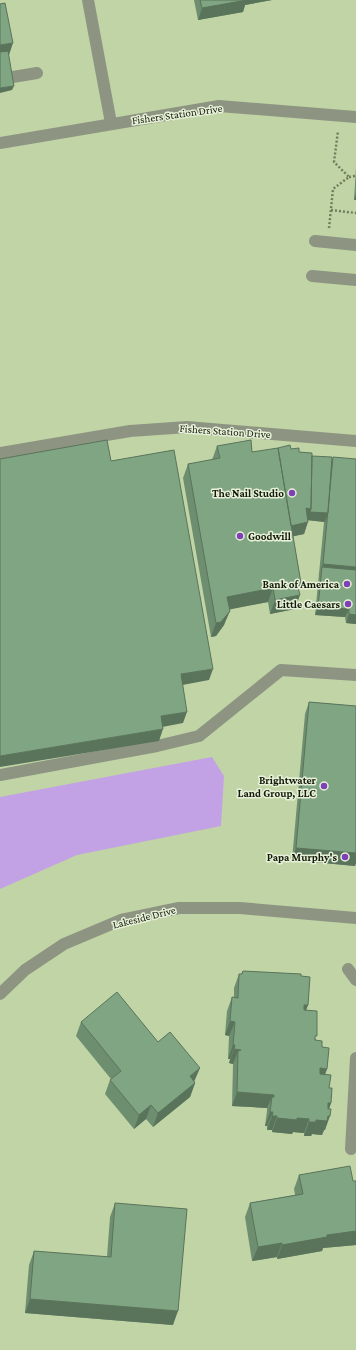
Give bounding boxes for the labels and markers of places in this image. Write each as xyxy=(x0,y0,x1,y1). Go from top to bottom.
place label: The Nail Studio xyxy=(212,487,284,499)
marker: The Nail Studio xyxy=(287,488,297,498)
place label: Goodwill xyxy=(248,530,292,542)
marker: Goodwill xyxy=(235,531,245,541)
place label: Bank of America xyxy=(263,578,340,590)
marker: Bank of America xyxy=(342,579,352,589)
place label: Little Caesars xyxy=(277,598,341,610)
marker: Little Caesars xyxy=(343,599,353,609)
place label: Brightwater Land Group, LLC xyxy=(238,774,317,800)
marker: Brightwater Land Group, LLC xyxy=(319,781,329,791)
place label: Papa Murphy's xyxy=(267,851,338,863)
marker: Papa Murphy's xyxy=(340,852,350,862)

